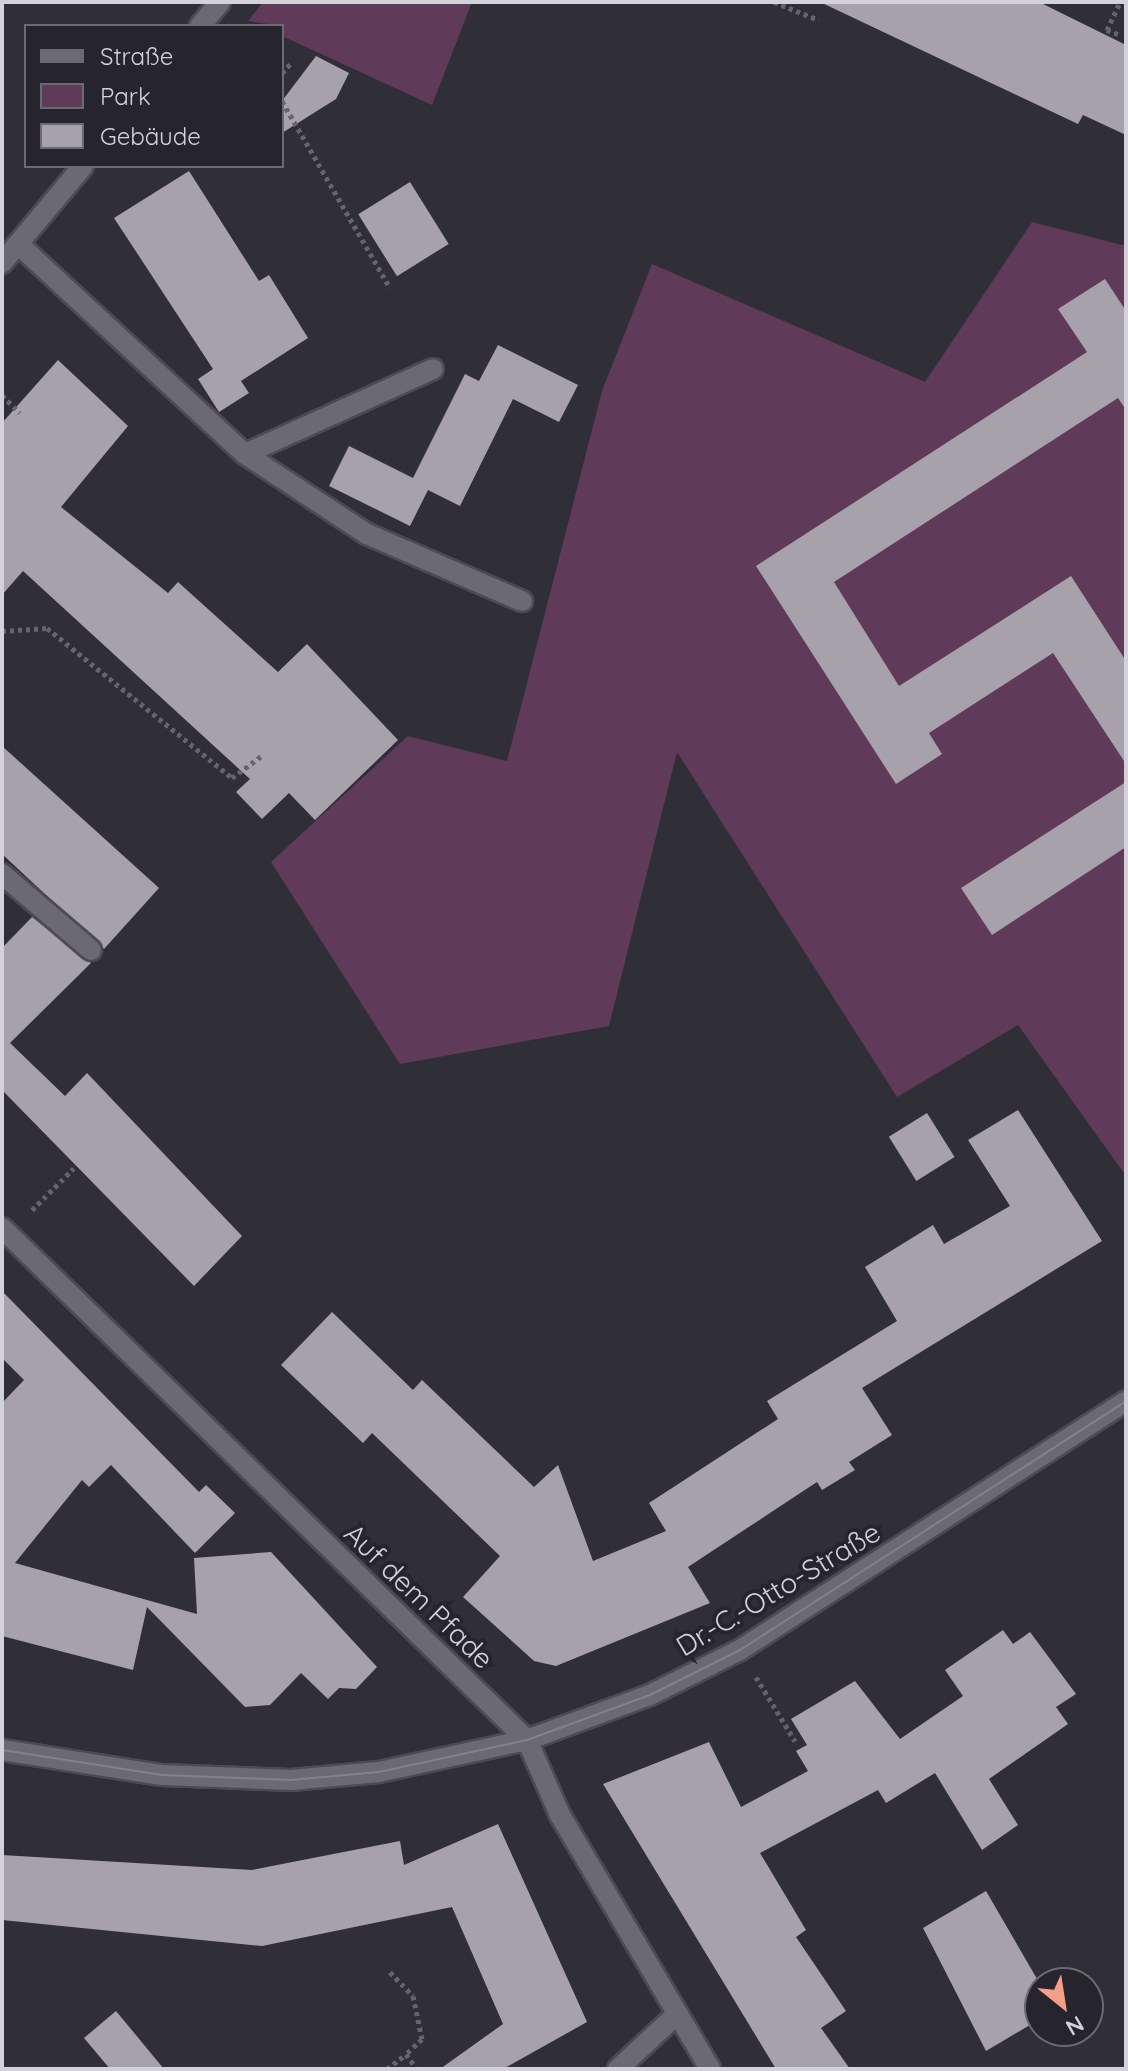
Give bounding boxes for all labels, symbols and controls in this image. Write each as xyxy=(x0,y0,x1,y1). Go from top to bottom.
legend xyxy=(24,24,284,168)
text: Straße xyxy=(100,41,173,71)
text: Park xyxy=(100,81,151,111)
text: Gebäude xyxy=(100,121,201,151)
street label: Dr.-C.-Otto-Straße xyxy=(670,1515,886,1663)
street label: Auf dem Pfade xyxy=(337,1516,501,1676)
north arrow xyxy=(1024,1967,1104,2047)
text: N xyxy=(1061,2010,1089,2042)

